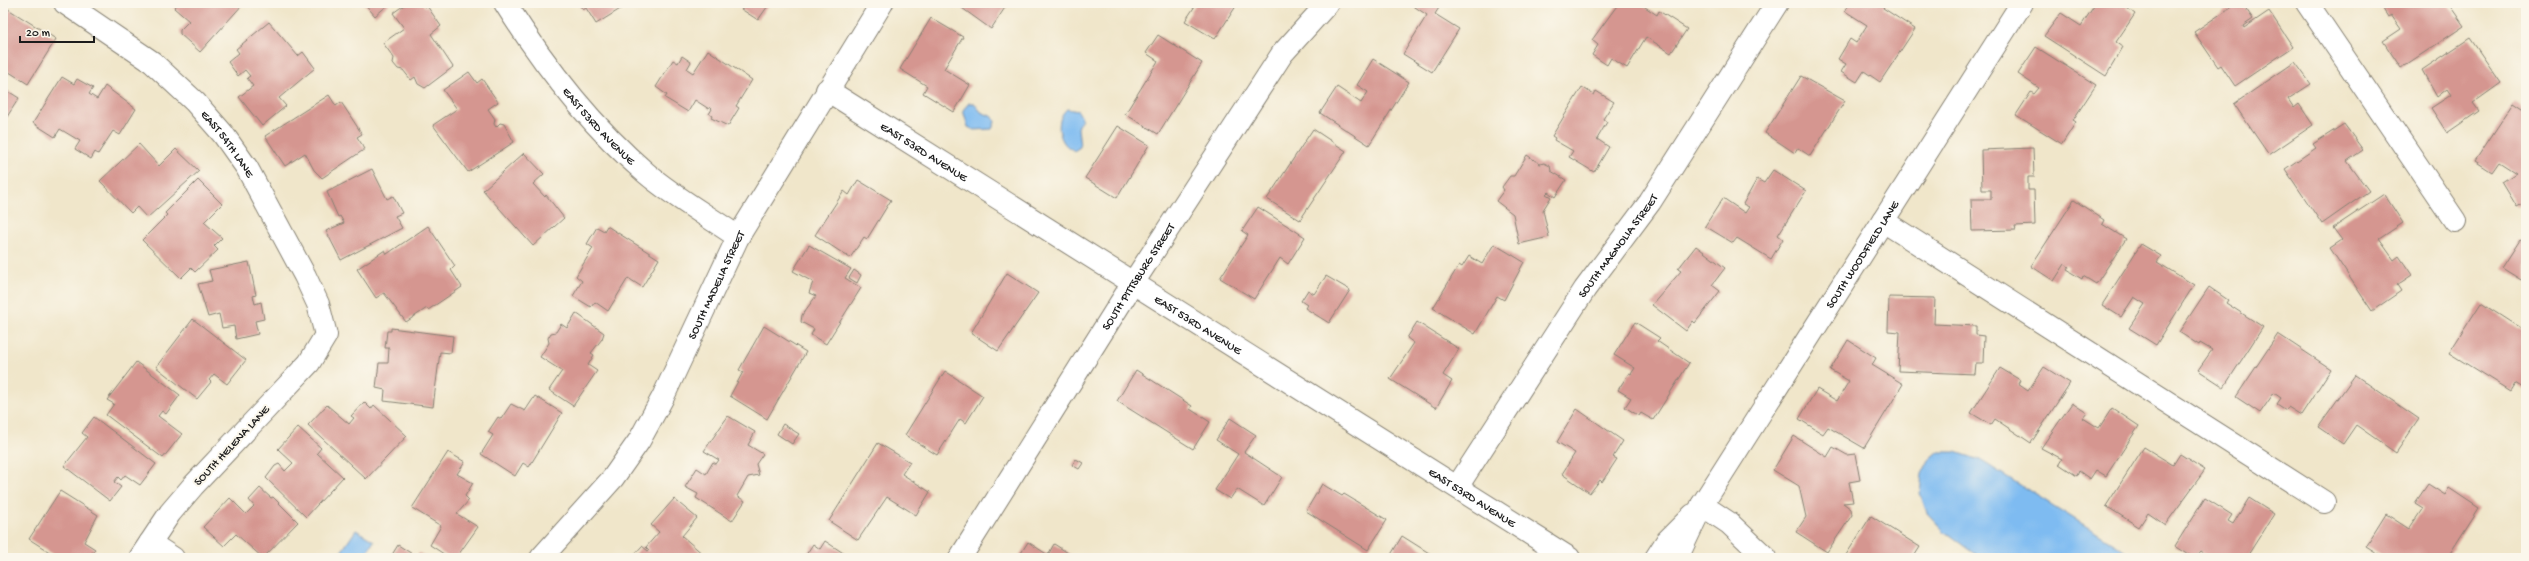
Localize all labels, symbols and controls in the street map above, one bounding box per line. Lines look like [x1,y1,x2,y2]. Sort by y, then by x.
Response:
scale bar [20,18,94,44]
text: 20 m [26,27,51,41]
street label: EAST 53RD AVENUE [558,85,638,169]
street label: EAST 54TH LANE [197,108,256,181]
street label: EAST 53RD AVENUE [877,120,970,186]
street label: SOUTH MAGNOLIA STREET [1576,191,1663,301]
street label: SOUTH WOODFIELD LANE [1824,198,1903,312]
street label: SOUTH PITTSBURG STREET [1100,220,1180,334]
street label: SOUTH MADELIA STREET [686,228,750,342]
street label: EAST 53RD AVENUE [1151,293,1244,359]
street label: SOUTH HELENA LANE [192,403,274,489]
street label: EAST 53RD AVENUE [1425,466,1518,532]

